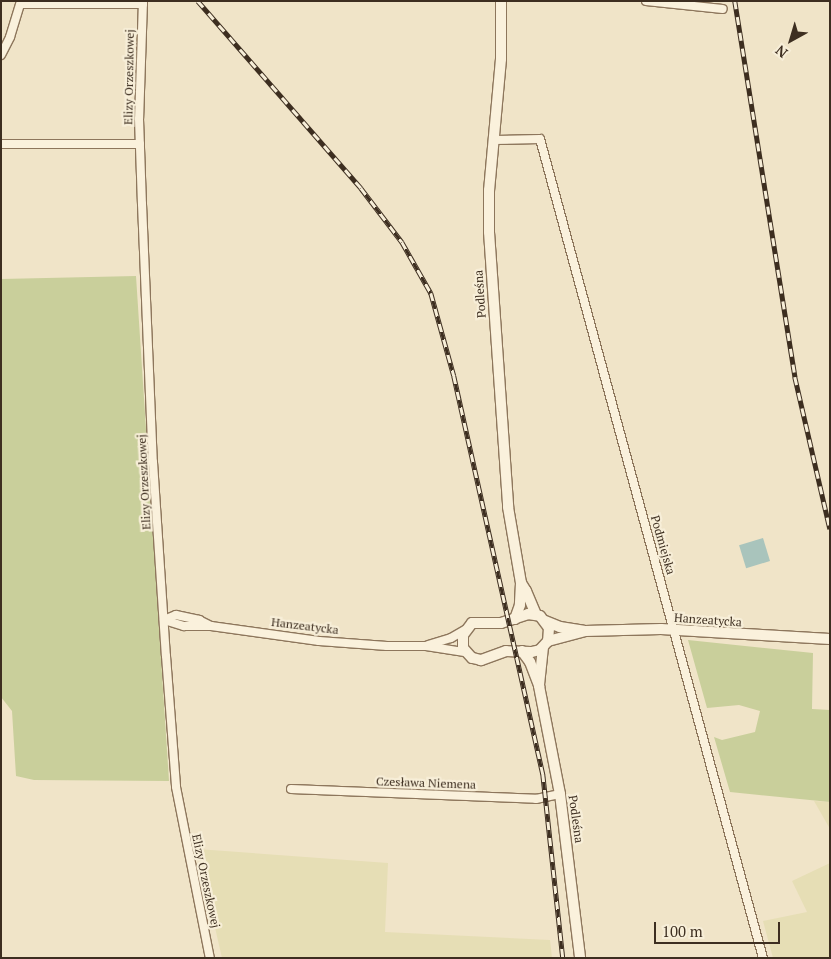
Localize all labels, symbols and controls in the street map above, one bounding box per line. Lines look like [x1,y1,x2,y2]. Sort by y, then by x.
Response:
north arrow [766,15,816,65]
street label: Elizy Orzeszkowej [121,29,137,125]
text: N [771,41,791,63]
street label: Podleśna [471,269,489,319]
street label: Elizy Orzeszkowej [134,434,154,530]
street label: Podmiejska [648,514,678,576]
street label: Hanzeatycka [674,610,742,630]
street label: Hanzeatycka [270,615,340,637]
street label: Czesława Niemena [376,774,476,792]
street label: Podleśna [566,794,586,844]
street label: Elizy Orzeszkowej [189,833,223,929]
scale bar [656,912,782,944]
text: 100 m [662,921,703,941]

